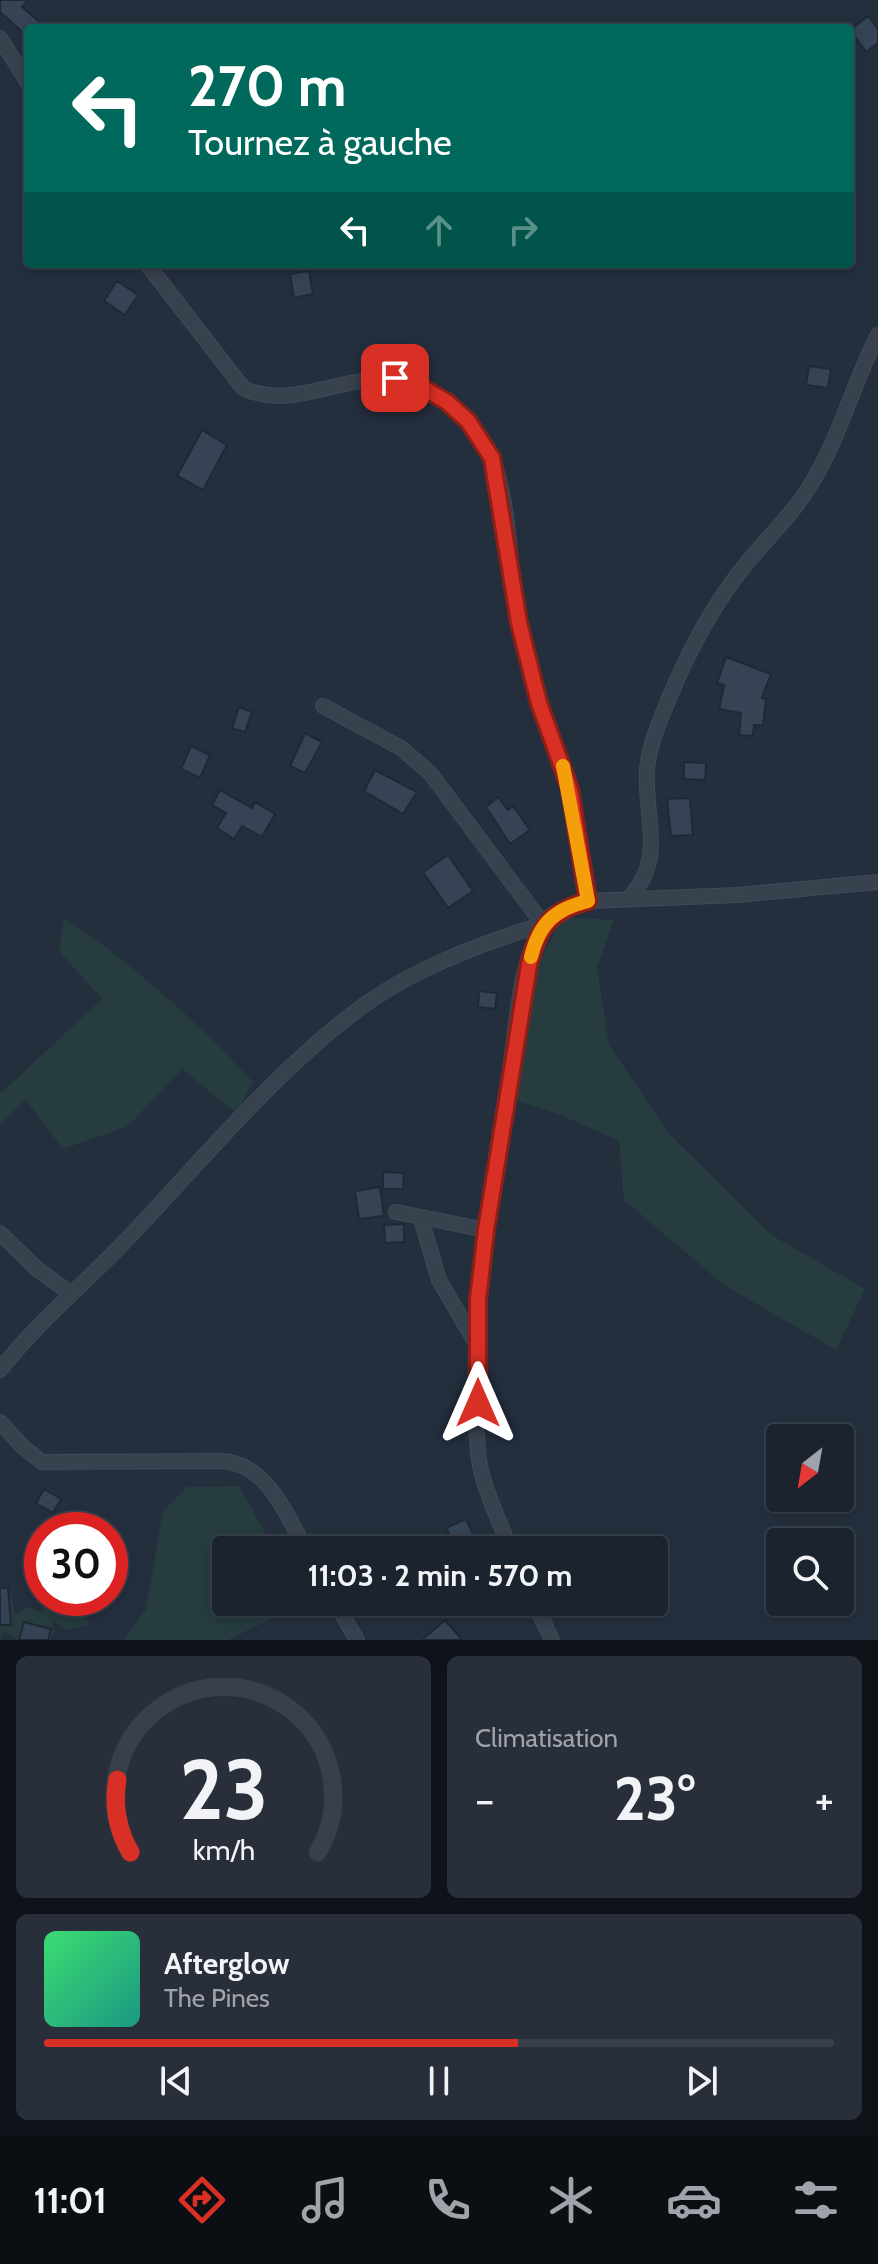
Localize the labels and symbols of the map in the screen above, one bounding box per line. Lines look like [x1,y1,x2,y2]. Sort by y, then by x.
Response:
pin [361,344,429,412]
position arrow [436,1361,520,1445]
north arrow [766,1424,854,1512]
speed limit sign: 30 [24,1512,128,1616]

